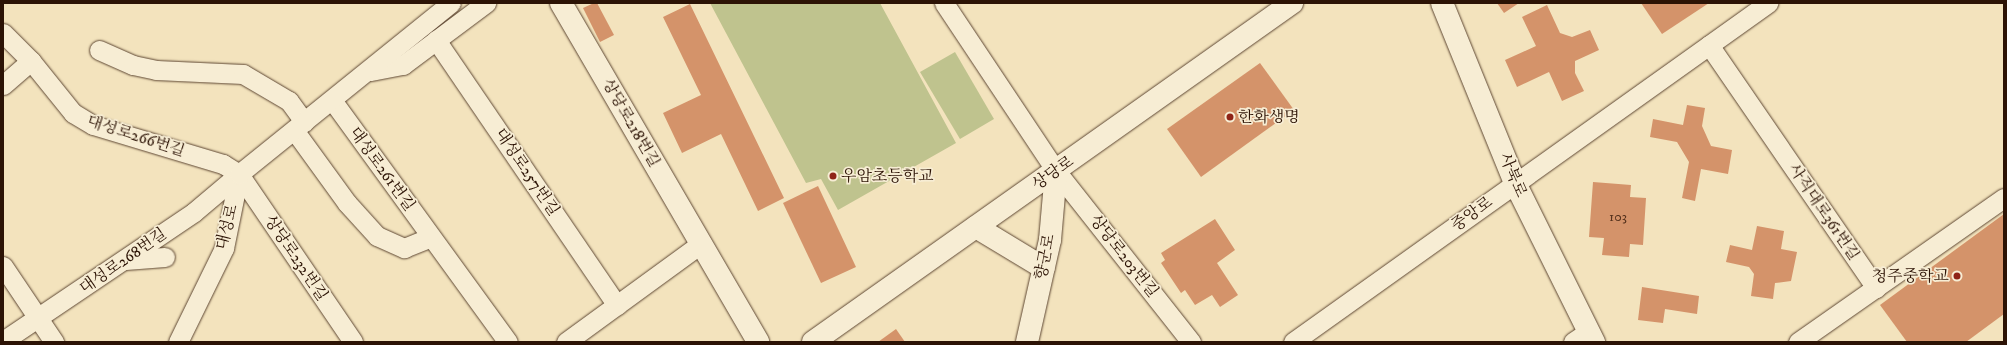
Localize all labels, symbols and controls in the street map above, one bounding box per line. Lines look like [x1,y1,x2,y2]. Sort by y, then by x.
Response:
street label: 상당로218번길 [598,75,664,171]
place label: 한화생명 [1238,107,1300,127]
street label: 대성로266번길 [85,111,187,161]
marker: 한화생명 [1225,112,1235,122]
street label: 대성로261번길 [345,123,419,215]
street label: 대성로257번길 [491,125,563,219]
street label: 사북로 [1495,150,1531,200]
street label: 상당로 [1029,152,1077,194]
street label: 사직대로361번길 [1784,160,1864,264]
place label: 우암초등학교 [841,166,934,186]
marker: 우암초등학교 [828,171,838,181]
street label: 중앙로 [1448,193,1496,235]
street label: 대성로 [212,202,242,252]
house number: 103 [1609,209,1627,225]
street label: 상당로203번길 [1086,211,1162,301]
street label: 상당로232번길 [260,212,332,304]
street label: 대성로268번길 [76,224,170,298]
street label: 향군로 [1031,232,1059,282]
place label: 청주중학교 [1872,266,1949,286]
marker: 청주중학교 [1952,271,1962,281]

